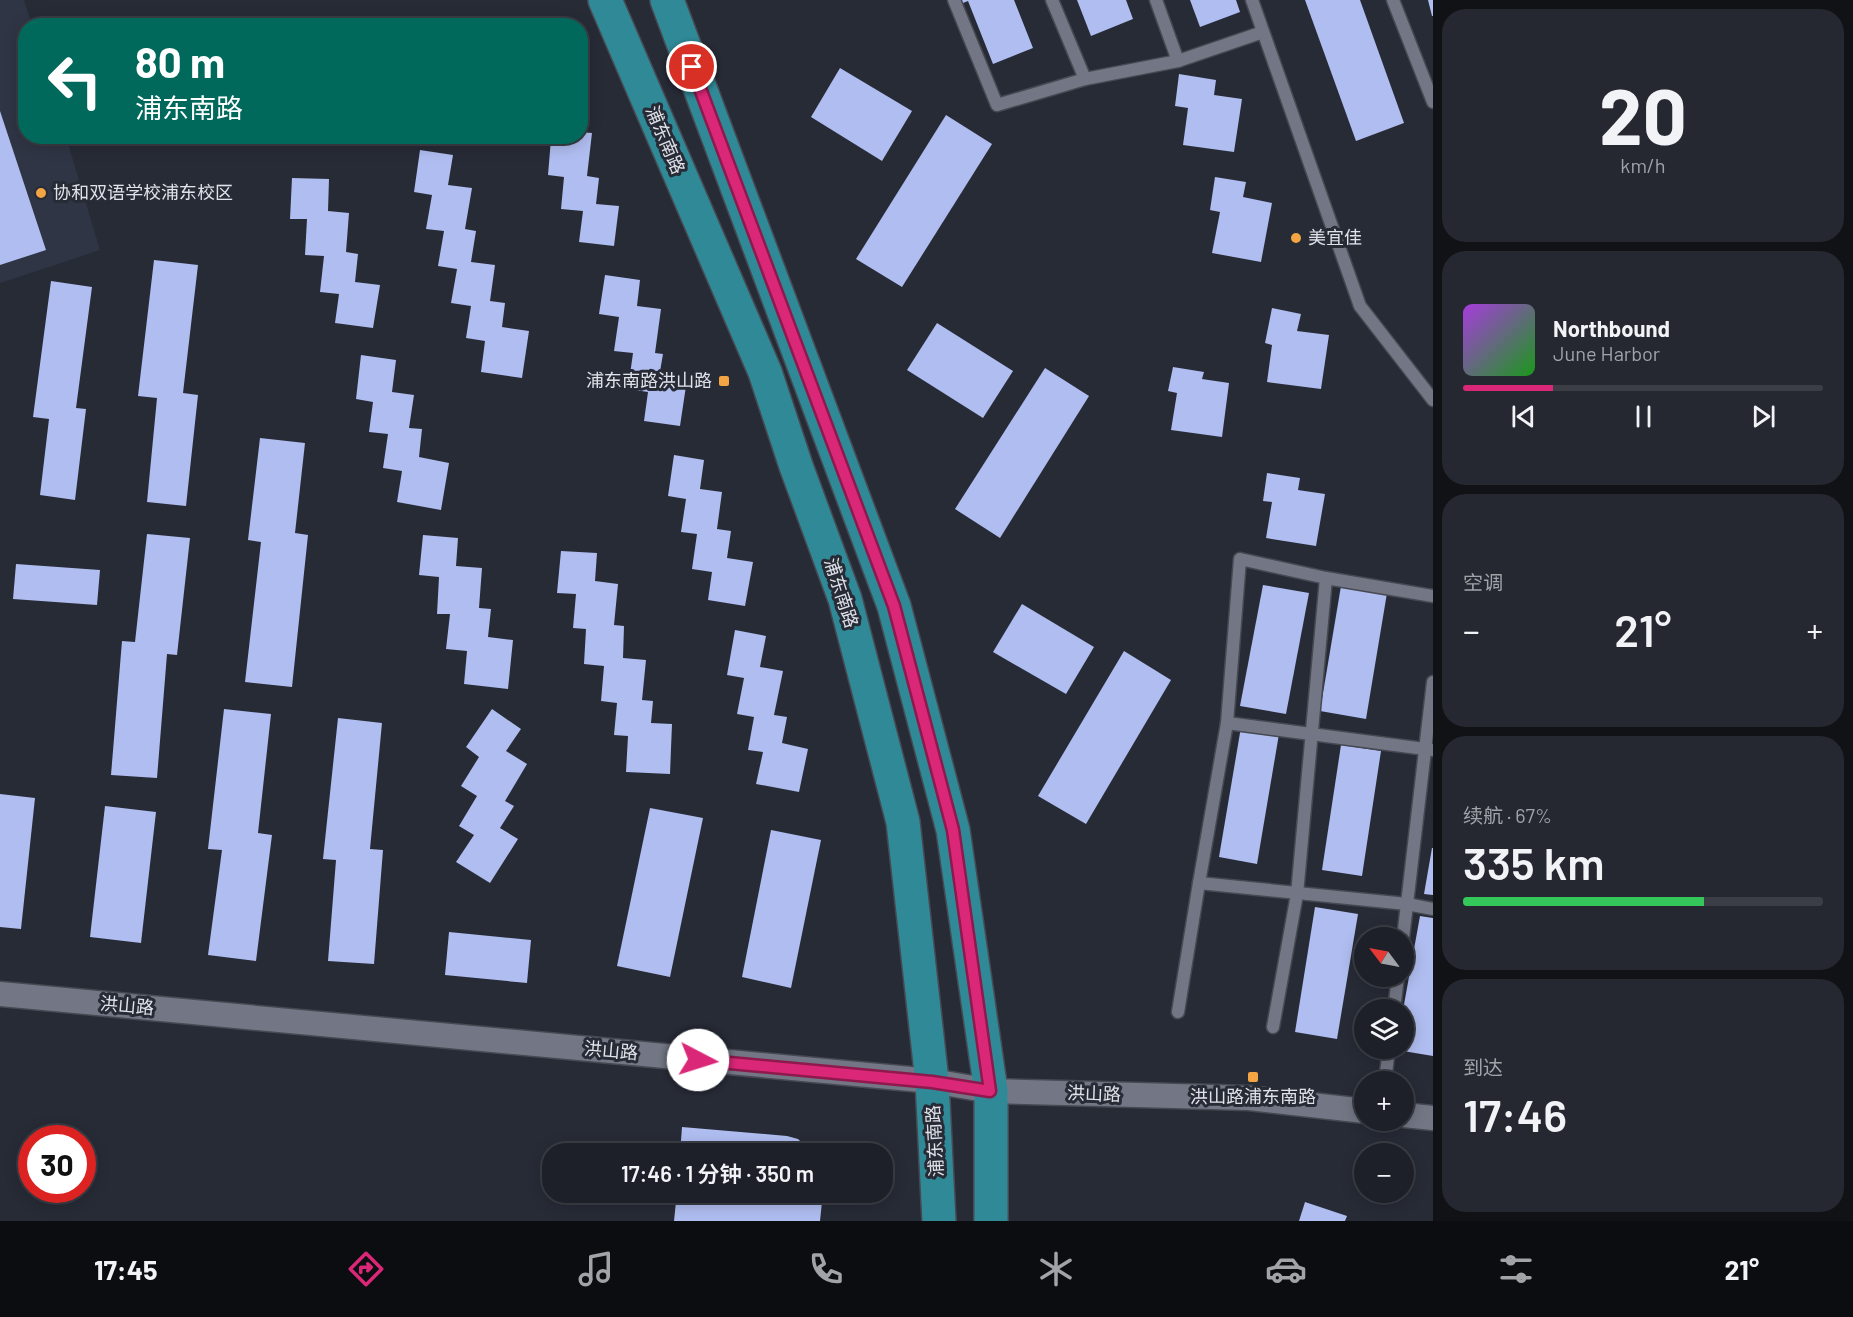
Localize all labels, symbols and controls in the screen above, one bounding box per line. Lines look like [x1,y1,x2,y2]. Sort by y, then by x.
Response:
text: 80 m [135,36,225,86]
pin [666,41,717,92]
icon: left [36,42,114,120]
icon: arrive [675,50,708,83]
text: 20 [1599,67,1687,161]
text: 浦东南路 [135,91,243,123]
street label: 浦东南路 [642,102,690,177]
text: km/h [1620,153,1666,177]
place label: 协和双语学校浦东校区 [53,181,233,203]
marker: 协和双语学校浦东校区 [34,186,48,200]
place label: 美宜佳 [1308,226,1362,248]
marker: 美宜佳 [1289,231,1303,245]
text: Northbound [1553,315,1670,341]
text: June Harbor [1553,341,1660,365]
place label: 浦东南路洪山路 [586,369,712,391]
marker: 浦东南路洪山路 [717,374,731,388]
icon: previous [1507,400,1540,433]
icon: pause [1627,400,1660,433]
icon: next [1747,400,1780,433]
street label: 浦东南路 [820,555,864,630]
text: 空调 [1463,570,1503,594]
text: 21° [1614,602,1672,656]
text: − [1463,610,1480,650]
text: + [1806,610,1823,650]
text: 续航 · 67% [1463,803,1552,827]
text: 335 km [1463,835,1604,889]
north arrow [1354,927,1414,987]
map controls [1354,927,1414,1203]
street label: 洪山路 [99,992,155,1018]
button: layers [1354,999,1414,1059]
position arrow [666,1028,730,1092]
street label: 洪山路 [583,1037,639,1063]
text: 到达 [1463,1055,1503,1079]
marker: 洪山路浦东南路 [1246,1070,1260,1084]
button: + [1354,1071,1414,1131]
street label: 洪山路 [1067,1081,1121,1105]
place label: 洪山路浦东南路 [1190,1085,1316,1107]
text: 17:46 [1463,1087,1567,1141]
street label: 浦东南路 [921,1105,947,1178]
speed limit sign: 30 [18,1125,96,1203]
button: − [1354,1143,1414,1203]
text: 17:46 · 1 分钟 · 350 m [621,1160,814,1186]
icon: directions [345,1248,387,1290]
icon: music [575,1248,617,1290]
icon: phone [805,1248,847,1290]
icon: climate [1035,1248,1077,1290]
icon: car [1265,1248,1307,1290]
icon: filters [1495,1248,1537,1290]
text: 17:45 [94,1253,158,1285]
text: 21° [1724,1253,1759,1285]

